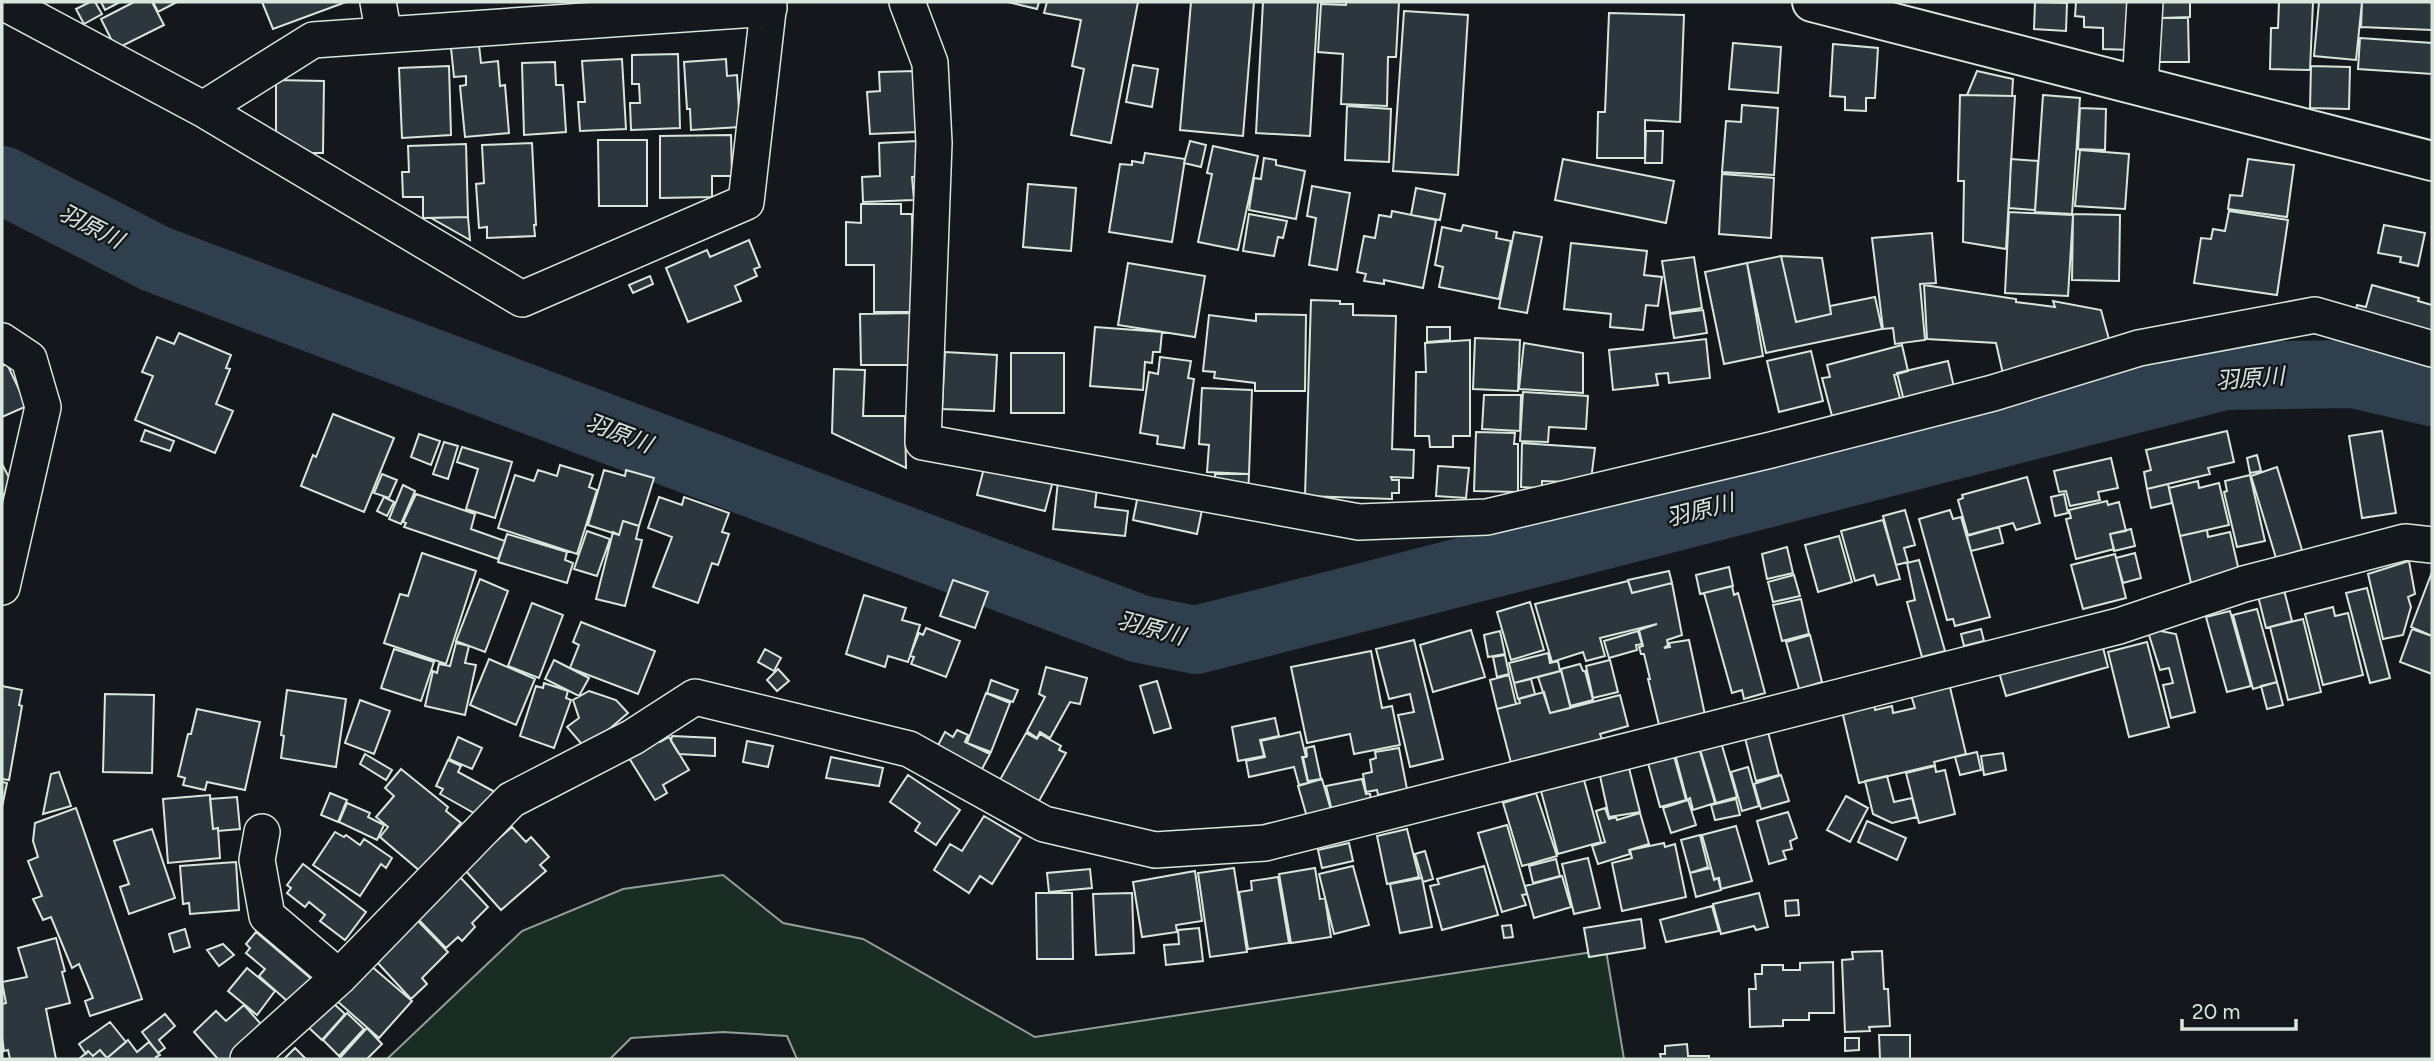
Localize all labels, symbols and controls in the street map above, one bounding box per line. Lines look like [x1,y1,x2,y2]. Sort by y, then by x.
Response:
water label: 羽原川 [54,198,131,255]
water label: 羽原川 [2215,361,2288,394]
water label: 羽原川 [582,408,659,460]
water label: 羽原川 [1663,487,1740,532]
water label: 羽原川 [1114,606,1191,651]
scale bar [2182,988,2296,1032]
text: 20 m [2192,999,2240,1024]

